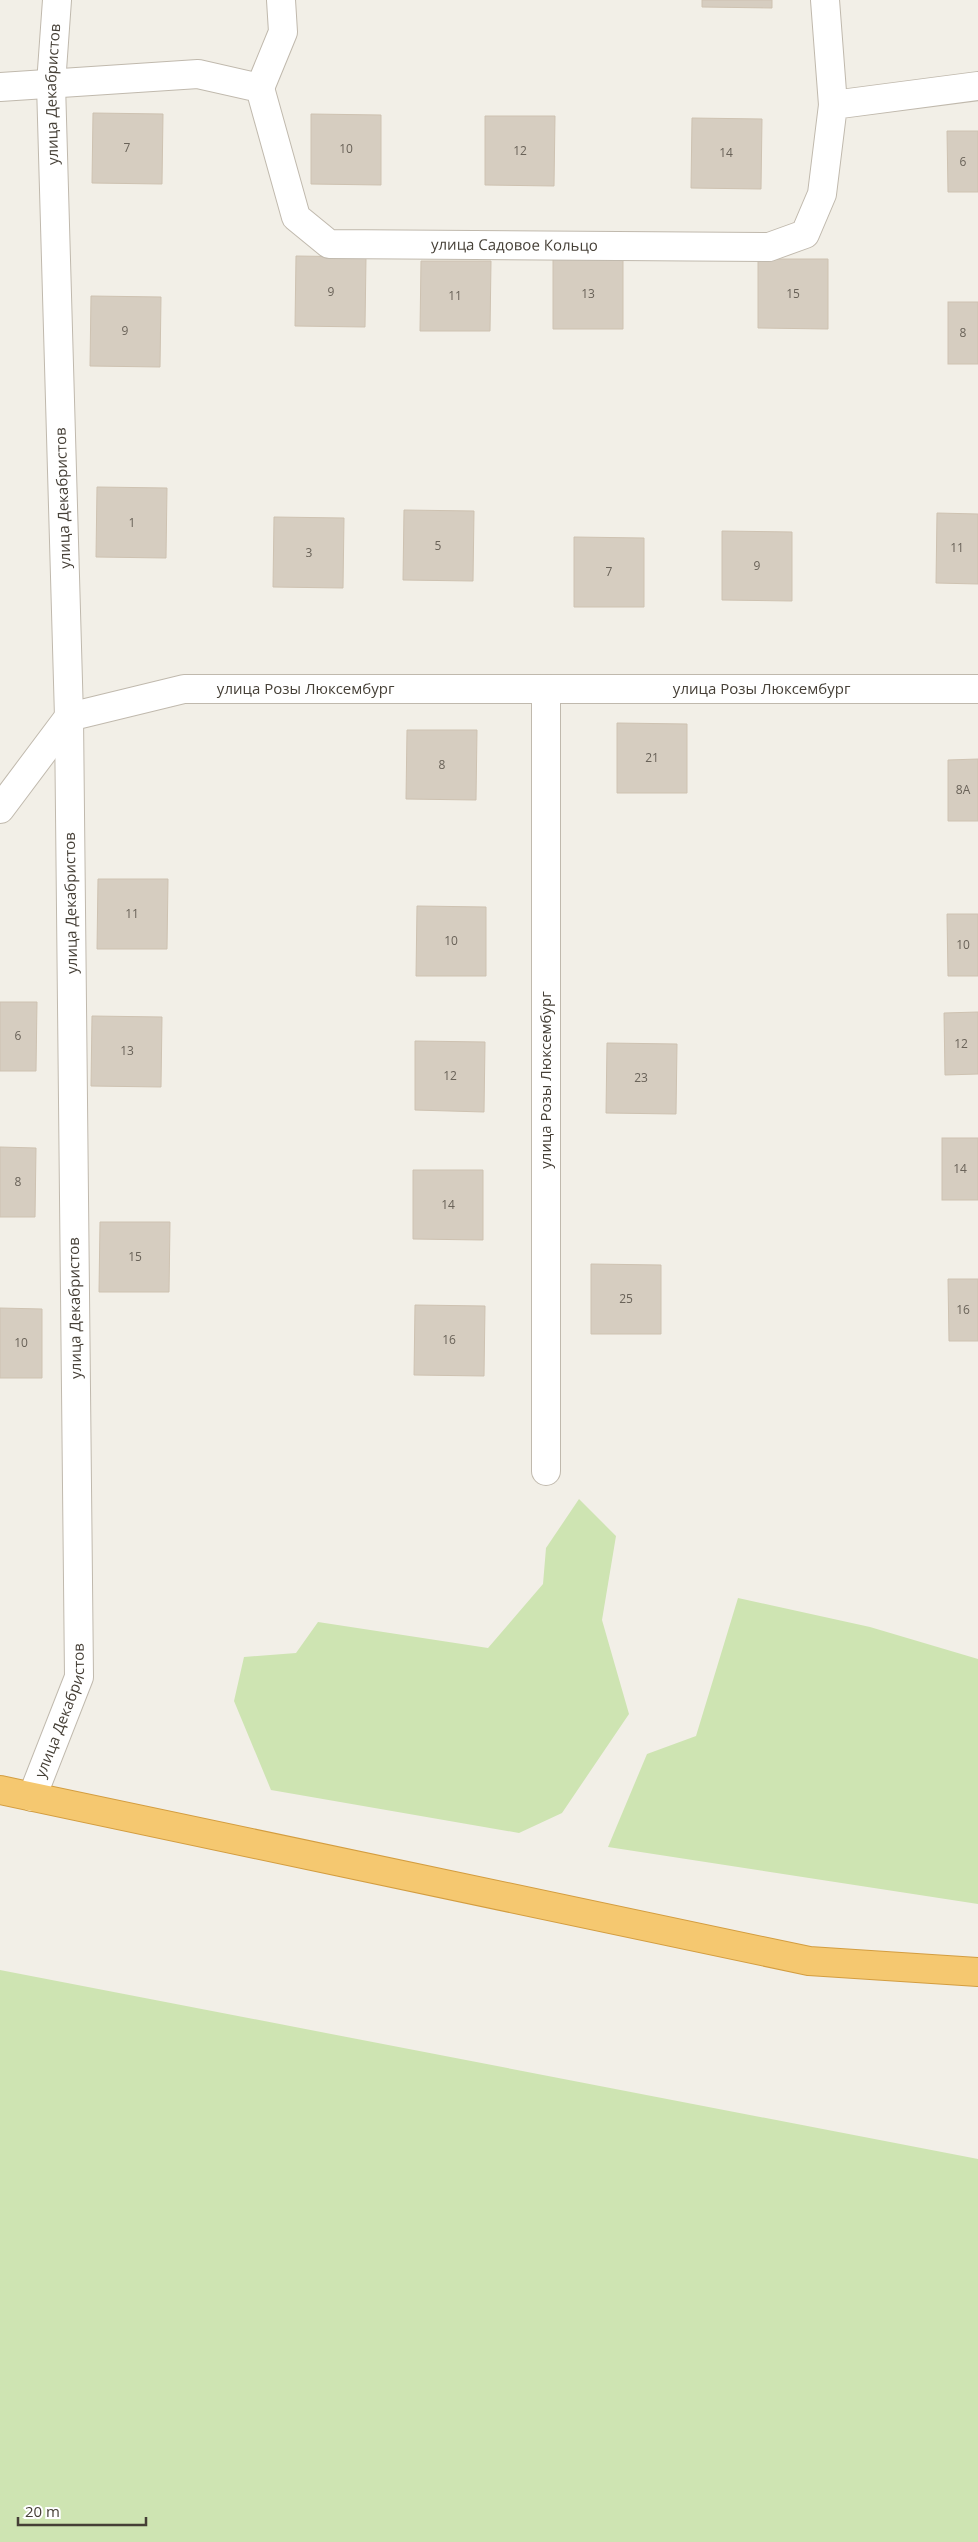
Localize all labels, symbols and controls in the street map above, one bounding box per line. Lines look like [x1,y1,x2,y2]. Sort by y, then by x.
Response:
street label: улица Декабристов [40,23,64,165]
house number: 7 [124,139,131,156]
house number: 10 [339,140,353,157]
house number: 12 [513,142,527,159]
house number: 14 [719,144,733,161]
house number: 6 [960,153,967,170]
street label: улица Садовое Кольцо [431,234,598,255]
house number: 9 [328,283,335,300]
house number: 13 [581,285,595,302]
house number: 15 [786,285,800,302]
house number: 11 [448,287,462,304]
house number: 9 [122,322,129,339]
house number: 8 [960,324,967,341]
street label: улица Декабристов [50,427,74,569]
house number: 1 [129,514,135,531]
house number: 5 [435,537,442,554]
house number: 11 [950,539,964,556]
house number: 3 [306,544,313,561]
house number: 9 [754,557,761,574]
house number: 7 [606,563,613,580]
street label: улица Розы Люксембург [217,678,395,698]
street label: улица Розы Люксембург [673,678,851,698]
house number: 21 [645,749,659,766]
house number: 8 [439,756,446,773]
house number: 8А [956,781,971,798]
street label: улица Декабристов [59,832,81,974]
house number: 11 [125,905,139,922]
house number: 10 [444,932,458,949]
house number: 10 [956,936,970,953]
street label: улица Розы Люксембург [535,991,555,1169]
house number: 6 [15,1027,22,1044]
house number: 12 [954,1035,968,1052]
house number: 13 [120,1042,134,1059]
house number: 12 [443,1067,457,1084]
house number: 23 [634,1069,648,1086]
house number: 14 [953,1160,967,1177]
house number: 8 [15,1173,22,1190]
house number: 14 [441,1196,455,1213]
street label: улица Декабристов [63,1237,85,1379]
house number: 15 [128,1248,142,1265]
house number: 25 [619,1290,633,1307]
house number: 16 [956,1301,970,1318]
house number: 16 [442,1331,456,1348]
house number: 10 [14,1334,28,1351]
street label: улица Декабристов [29,1643,88,1781]
scale bar [18,2494,145,2526]
text: 20 m [25,2501,60,2521]

